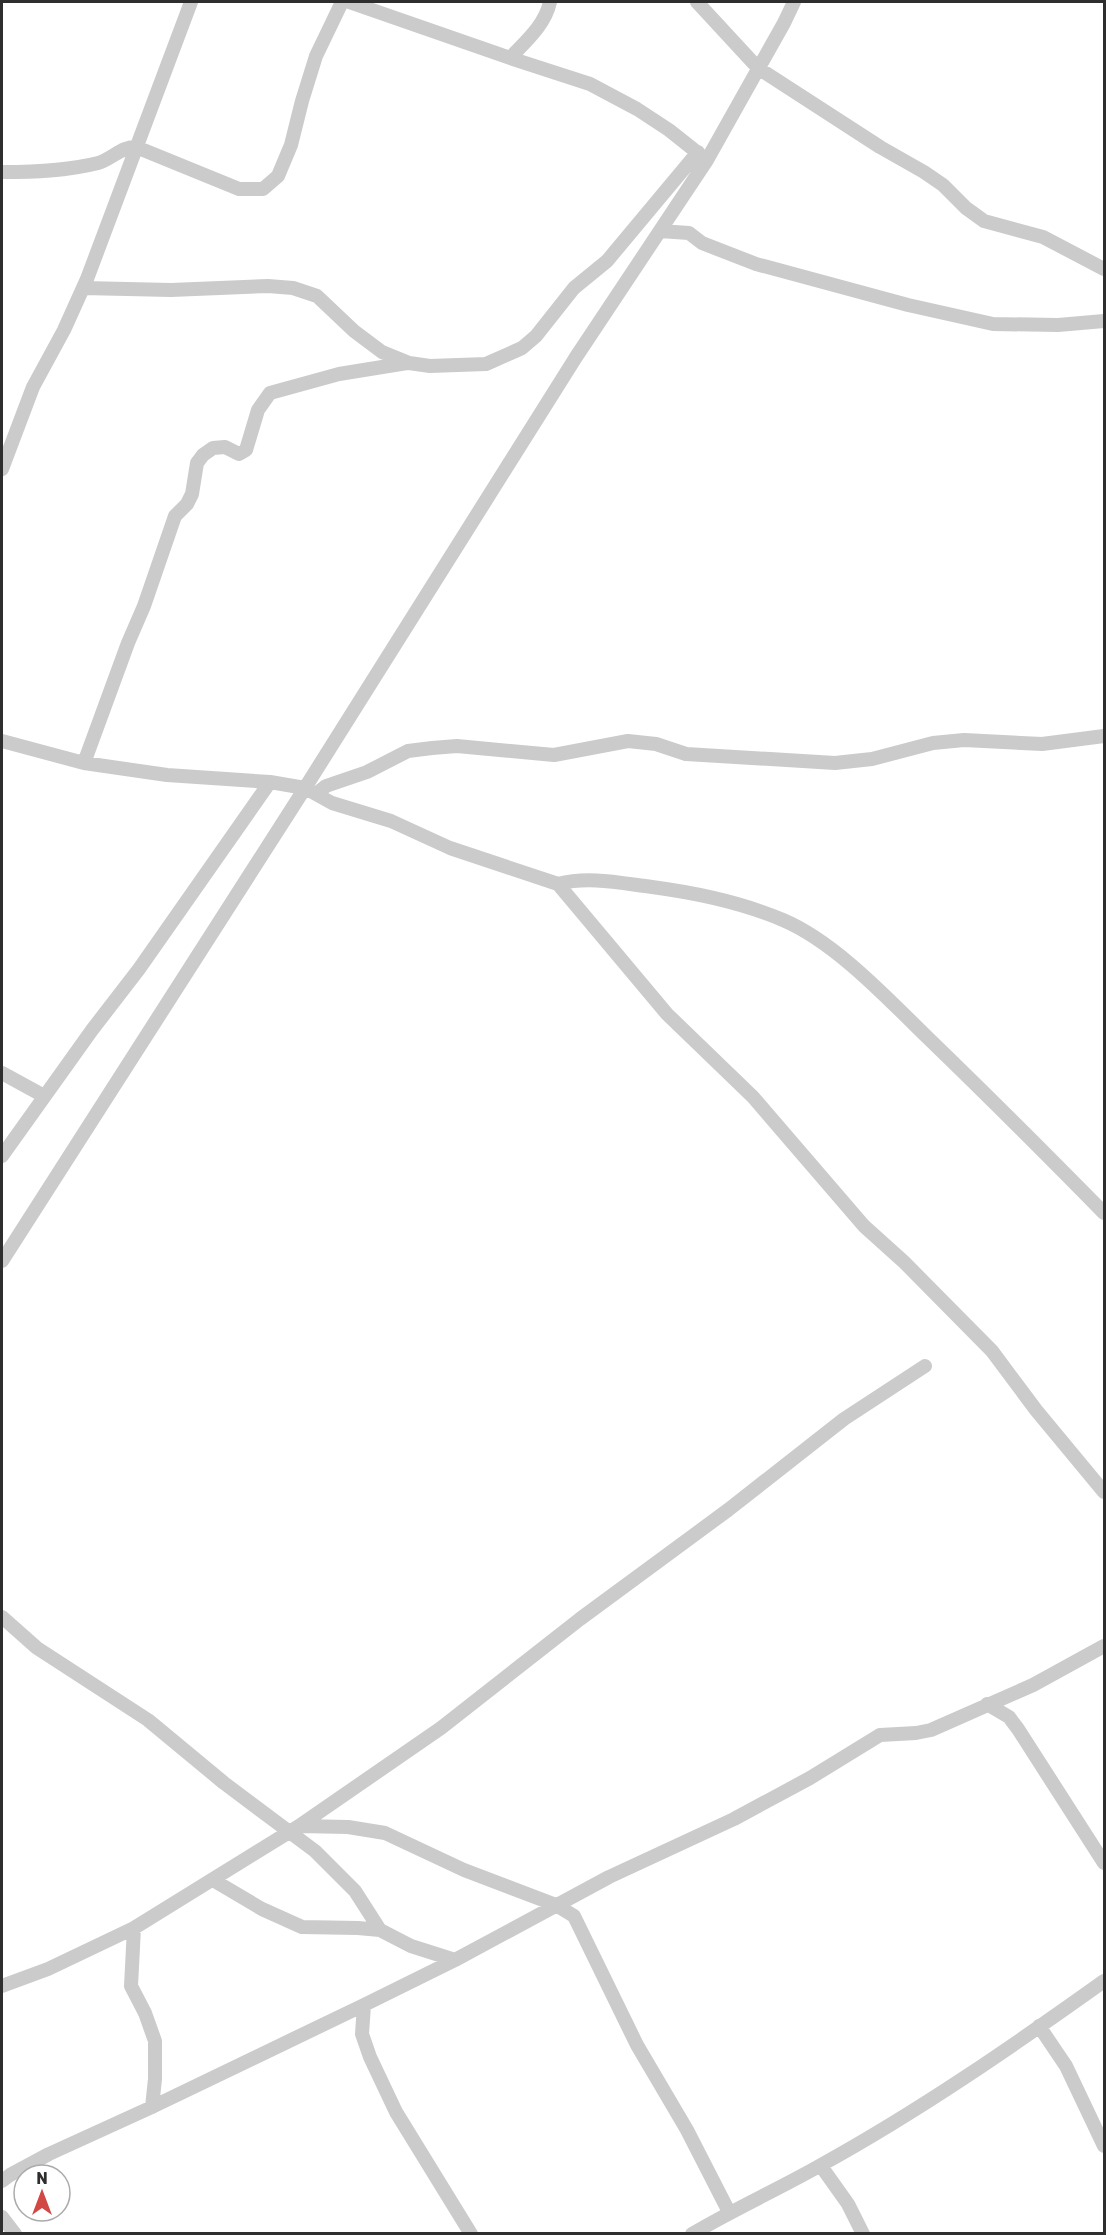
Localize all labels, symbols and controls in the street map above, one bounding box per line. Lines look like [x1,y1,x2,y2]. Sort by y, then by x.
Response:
north arrow [12,2163,72,2223]
text: N [36,2169,48,2188]

